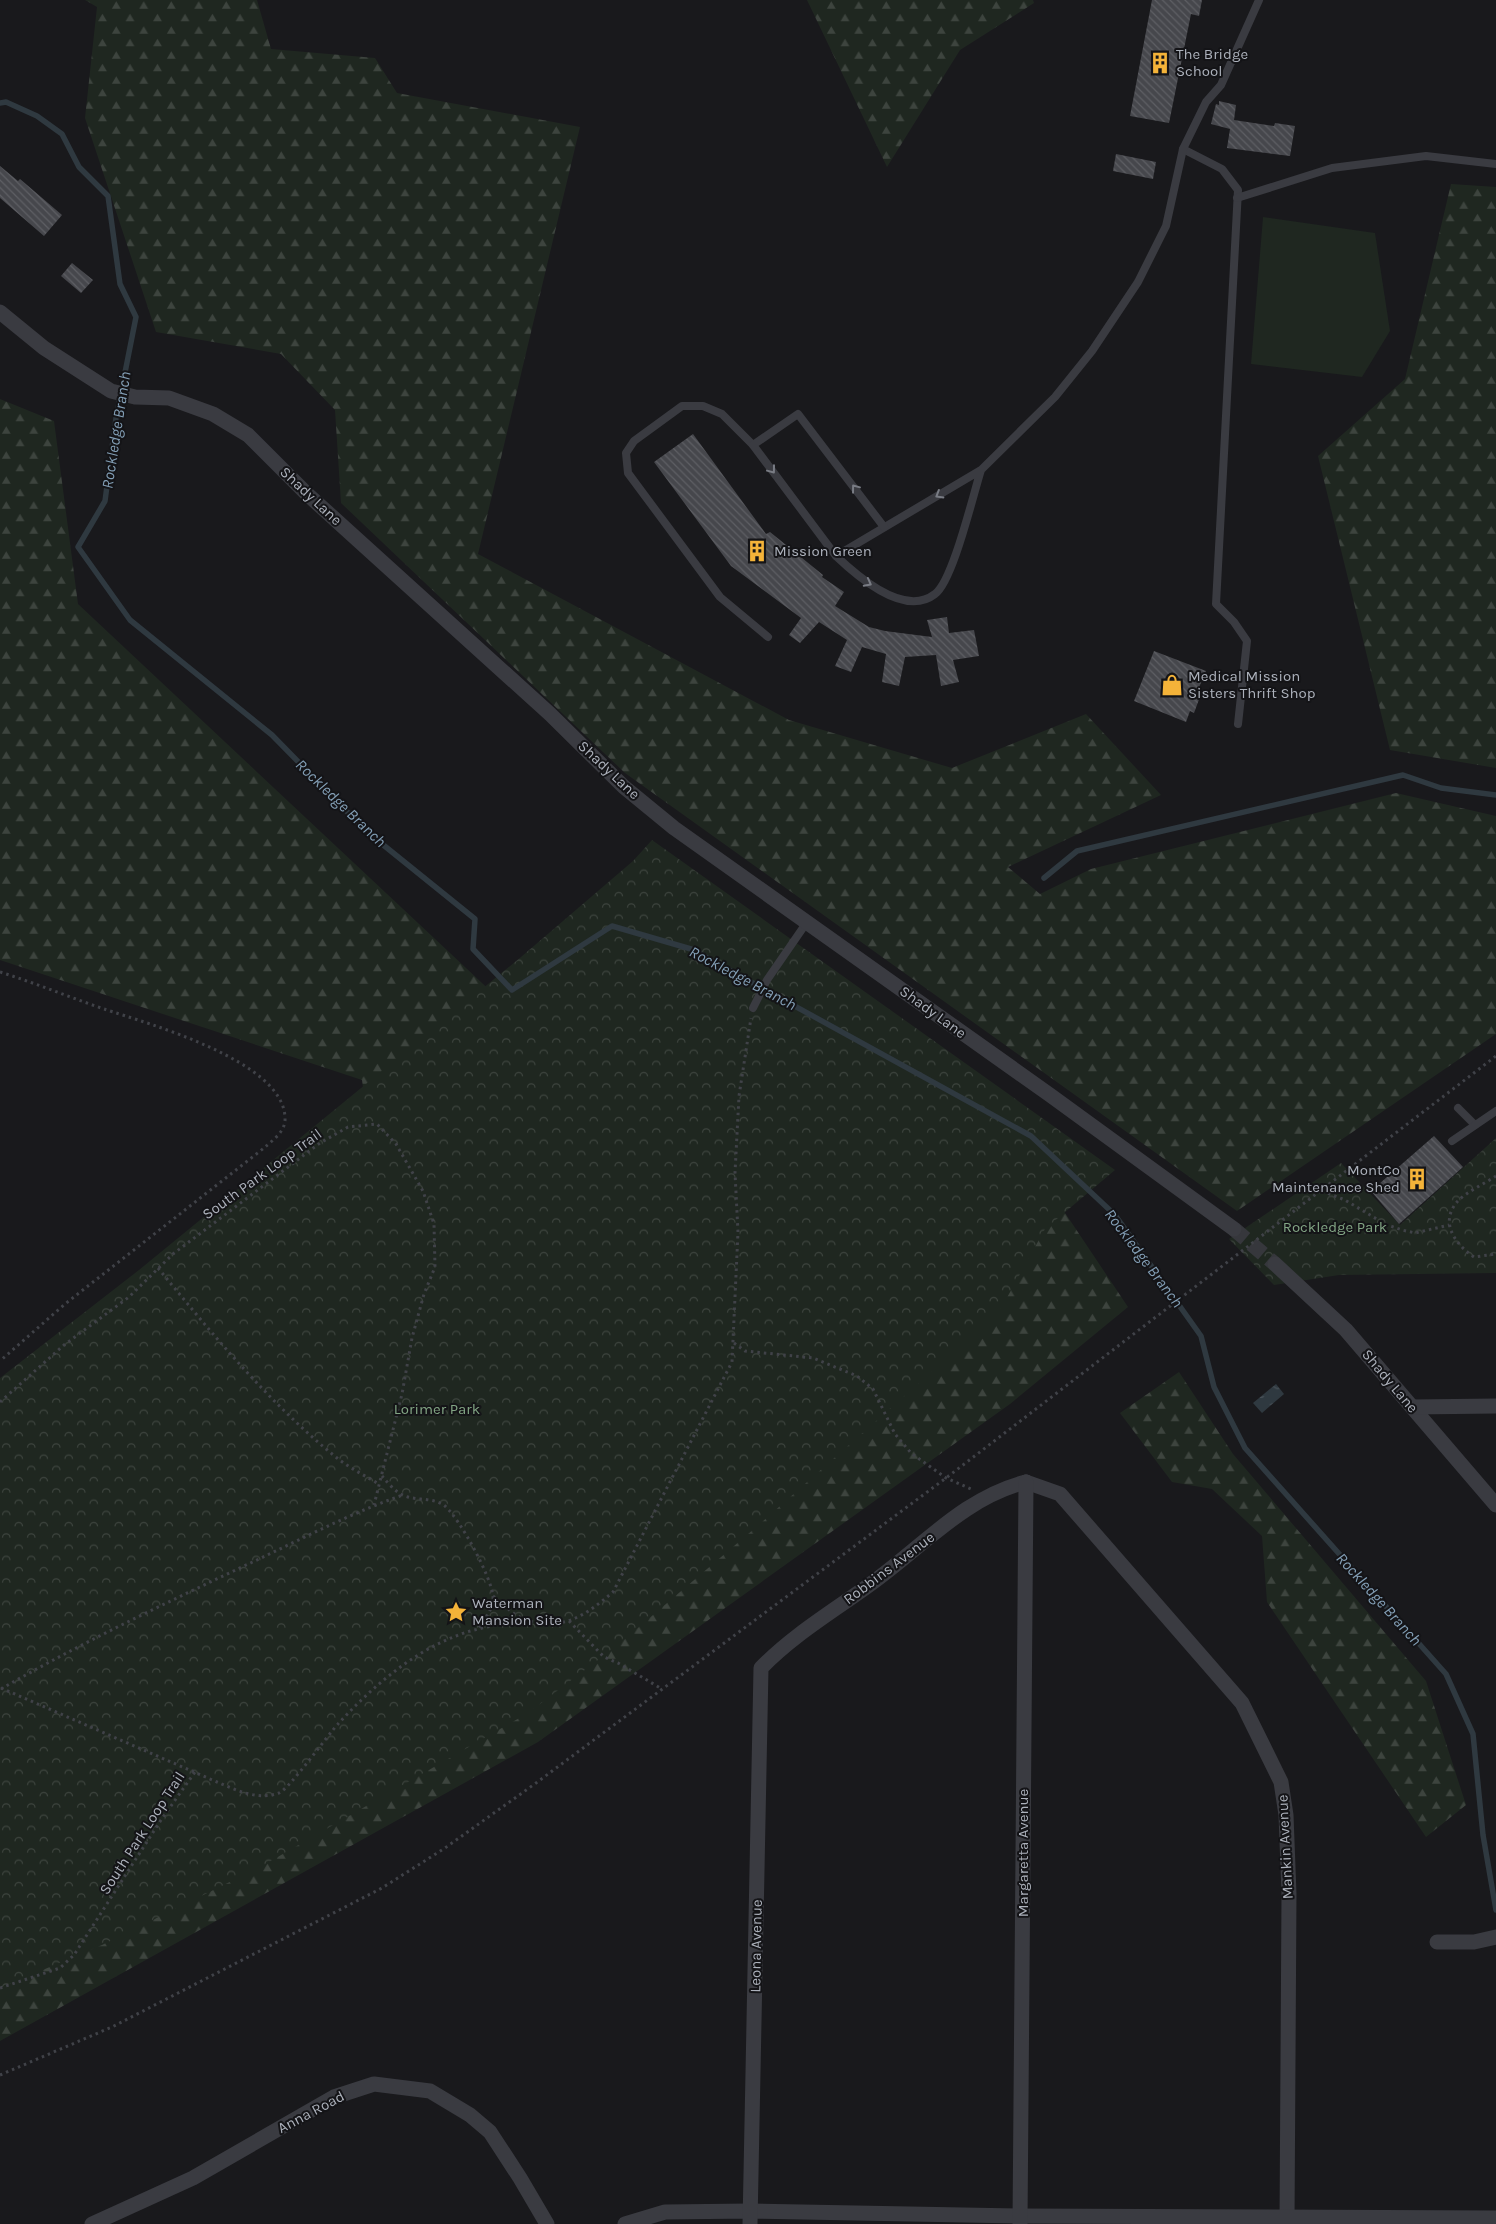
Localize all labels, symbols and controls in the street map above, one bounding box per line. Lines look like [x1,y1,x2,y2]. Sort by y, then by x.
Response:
place label: The Bridge School [1176,45,1248,80]
building icon: The Bridge School [1147,50,1173,76]
water label: Rockledge Branch [97,370,135,490]
street label: Shady Lane [276,463,346,529]
one-way arrow [766,464,774,473]
one-way arrow [852,485,860,494]
one-way arrow [935,488,944,498]
building icon: Mission Green [744,538,770,564]
place label: Mission Green [774,542,872,560]
one-way arrow [863,577,872,587]
place label: Medical Mission Sisters Thrift Shop [1188,667,1316,702]
shop icon: Medical Mission Sisters Thrift Shop [1159,672,1185,698]
street label: Shady Lane [574,737,644,803]
water label: Rockledge Branch [292,755,390,851]
water label: Rockledge Branch [686,942,800,1014]
street label: Shady Lane [896,982,970,1042]
street label: South Park Loop Trail [199,1125,325,1223]
place label: MontCo Maintenance Shed [1272,1161,1400,1196]
building icon: MontCo Maintenance Shed [1404,1166,1430,1192]
water label: Rockledge Branch [1101,1205,1187,1311]
park label: Rockledge Park [1283,1218,1387,1236]
street label: Shady Lane [1358,1345,1422,1417]
park label: Lorimer Park [394,1400,480,1418]
street label: Robbins Avenue [840,1528,938,1608]
water label: Rockledge Branch [1332,1549,1426,1649]
place label: Waterman Mansion Site [472,1594,562,1629]
place icon: Waterman Mansion Site [443,1599,469,1625]
street label: South Park Loop Trail [95,1768,189,1898]
street label: Margaretta Avenue [1014,1789,1032,1917]
street label: Mankin Avenue [1273,1794,1297,1900]
street label: Leona Avenue [746,1899,766,1993]
street label: Anna Road [275,2087,347,2137]

